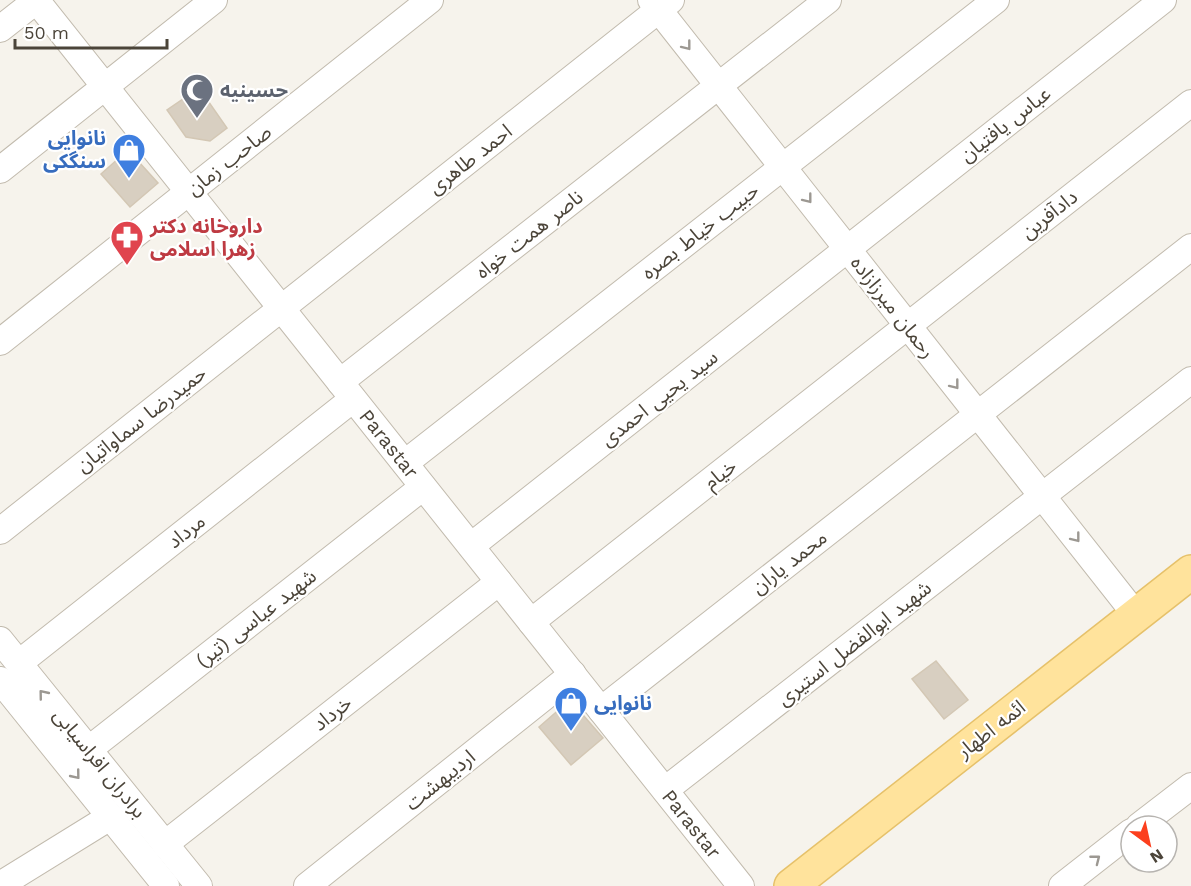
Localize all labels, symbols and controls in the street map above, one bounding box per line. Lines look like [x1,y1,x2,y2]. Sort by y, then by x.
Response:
scale bar [15,12,166,50]
text: 50 m [24,22,69,43]
one-way arrow [679,39,690,50]
mosque icon: حسینیه [179,72,215,119]
place label: حسینیه [220,78,289,102]
street label: عباس یافتیان [955,81,1055,167]
street label: صاحب زمان [182,119,276,201]
street label: احمد طاهری [423,119,517,199]
place label: نانوایی سنگکی [43,126,106,173]
shop icon: نانوایی سنگکی [111,132,147,179]
street label: حبیب خیاط بصره [637,178,763,284]
street label: دادآفرین [1016,184,1082,244]
street label: ناصر همت خواه [470,185,588,283]
one-way arrow [800,192,811,203]
place label: داروخانه دکتر زهرا اسلامی [149,214,263,261]
pharmacy icon: داروخانه دکتر زهرا اسلامی [109,219,145,266]
street label: رحمان میرزازاده [846,251,940,363]
street label: سید یحیی احمدی [596,345,722,451]
street label: حمیدرضا سماواتیان [71,361,211,477]
one-way arrow [947,378,958,389]
street label: Parastar [354,404,424,483]
street label: خیام [699,454,743,497]
street label: مرداد [162,509,210,553]
street label: محمد یاران [746,525,832,599]
one-way arrow [1068,531,1079,542]
street label: شهید عباسی (تیر) [191,564,321,672]
street label: شهید ابوالفضل استیری [772,575,936,711]
shop icon: نانوایی [553,685,589,732]
one-way arrow [40,689,51,700]
street label: خرداد [308,690,356,736]
place label: نانوایی [594,691,652,715]
street label: ائمه اطهار [951,695,1030,764]
street label: برادران افراسیابی [48,703,152,823]
street label: اردیبهشت [400,745,480,815]
one-way arrow [69,768,80,779]
street label: Parastar [657,785,726,863]
north arrow [1119,814,1179,874]
text: N [1147,845,1167,867]
one-way arrow [1090,856,1101,867]

